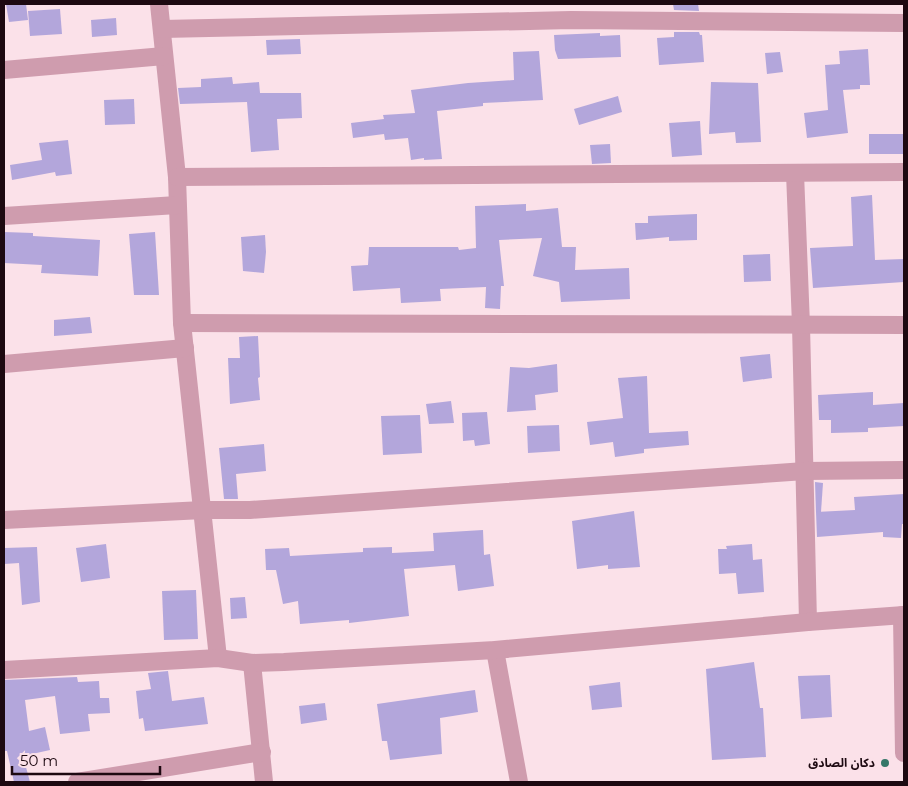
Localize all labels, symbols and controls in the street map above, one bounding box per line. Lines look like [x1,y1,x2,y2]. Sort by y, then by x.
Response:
scale bar [12,744,160,776]
text: 50 m [20,751,58,770]
place label: دكان الصادق [808,755,875,770]
marker: دكان الصادق [879,757,891,769]

